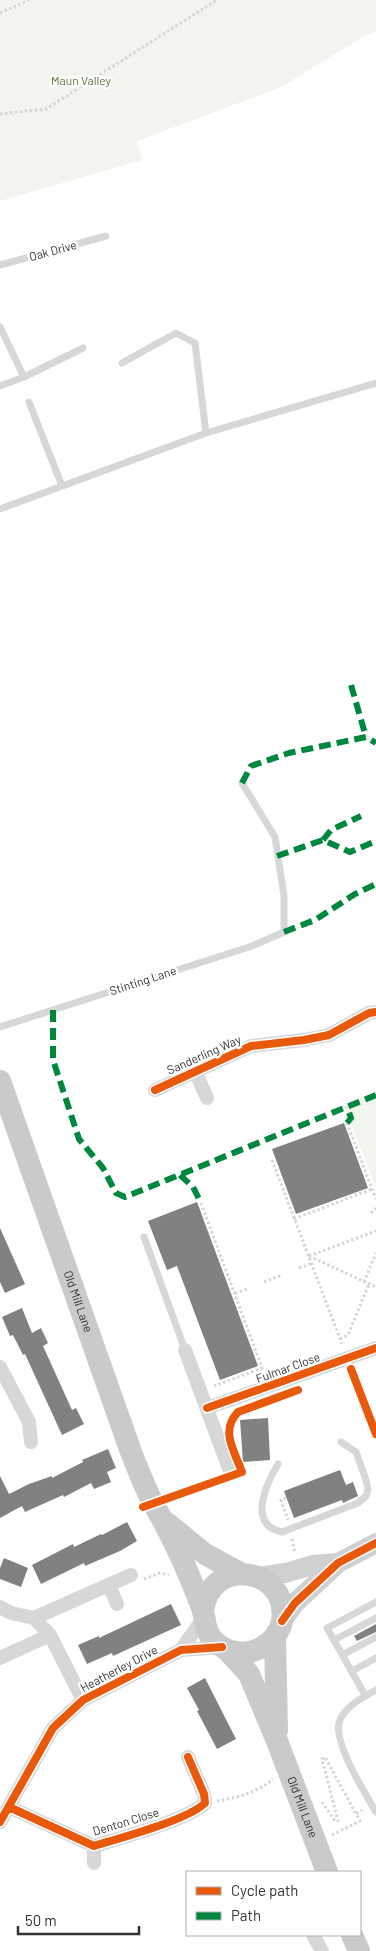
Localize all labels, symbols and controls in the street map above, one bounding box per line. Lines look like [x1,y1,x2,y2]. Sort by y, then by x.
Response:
park label: Maun Valley [51,73,111,87]
street label: Oak Drive [27,237,78,263]
street label: Stinting Lane [108,963,178,997]
street label: Sanderling Way [164,1031,243,1077]
street label: Old Mill Lane [62,1269,96,1334]
street label: Fulmar Close [254,1349,322,1385]
street label: Heatherley Drive [78,1642,160,1694]
street label: Old Mill Lane [285,1774,321,1839]
street label: Denton Close [91,1804,161,1838]
legend [186,1871,361,1936]
text: Cycle path [231,1881,298,1899]
scale bar [18,1904,139,1936]
text: Path [231,1906,261,1924]
text: 50 m [25,1911,57,1929]

